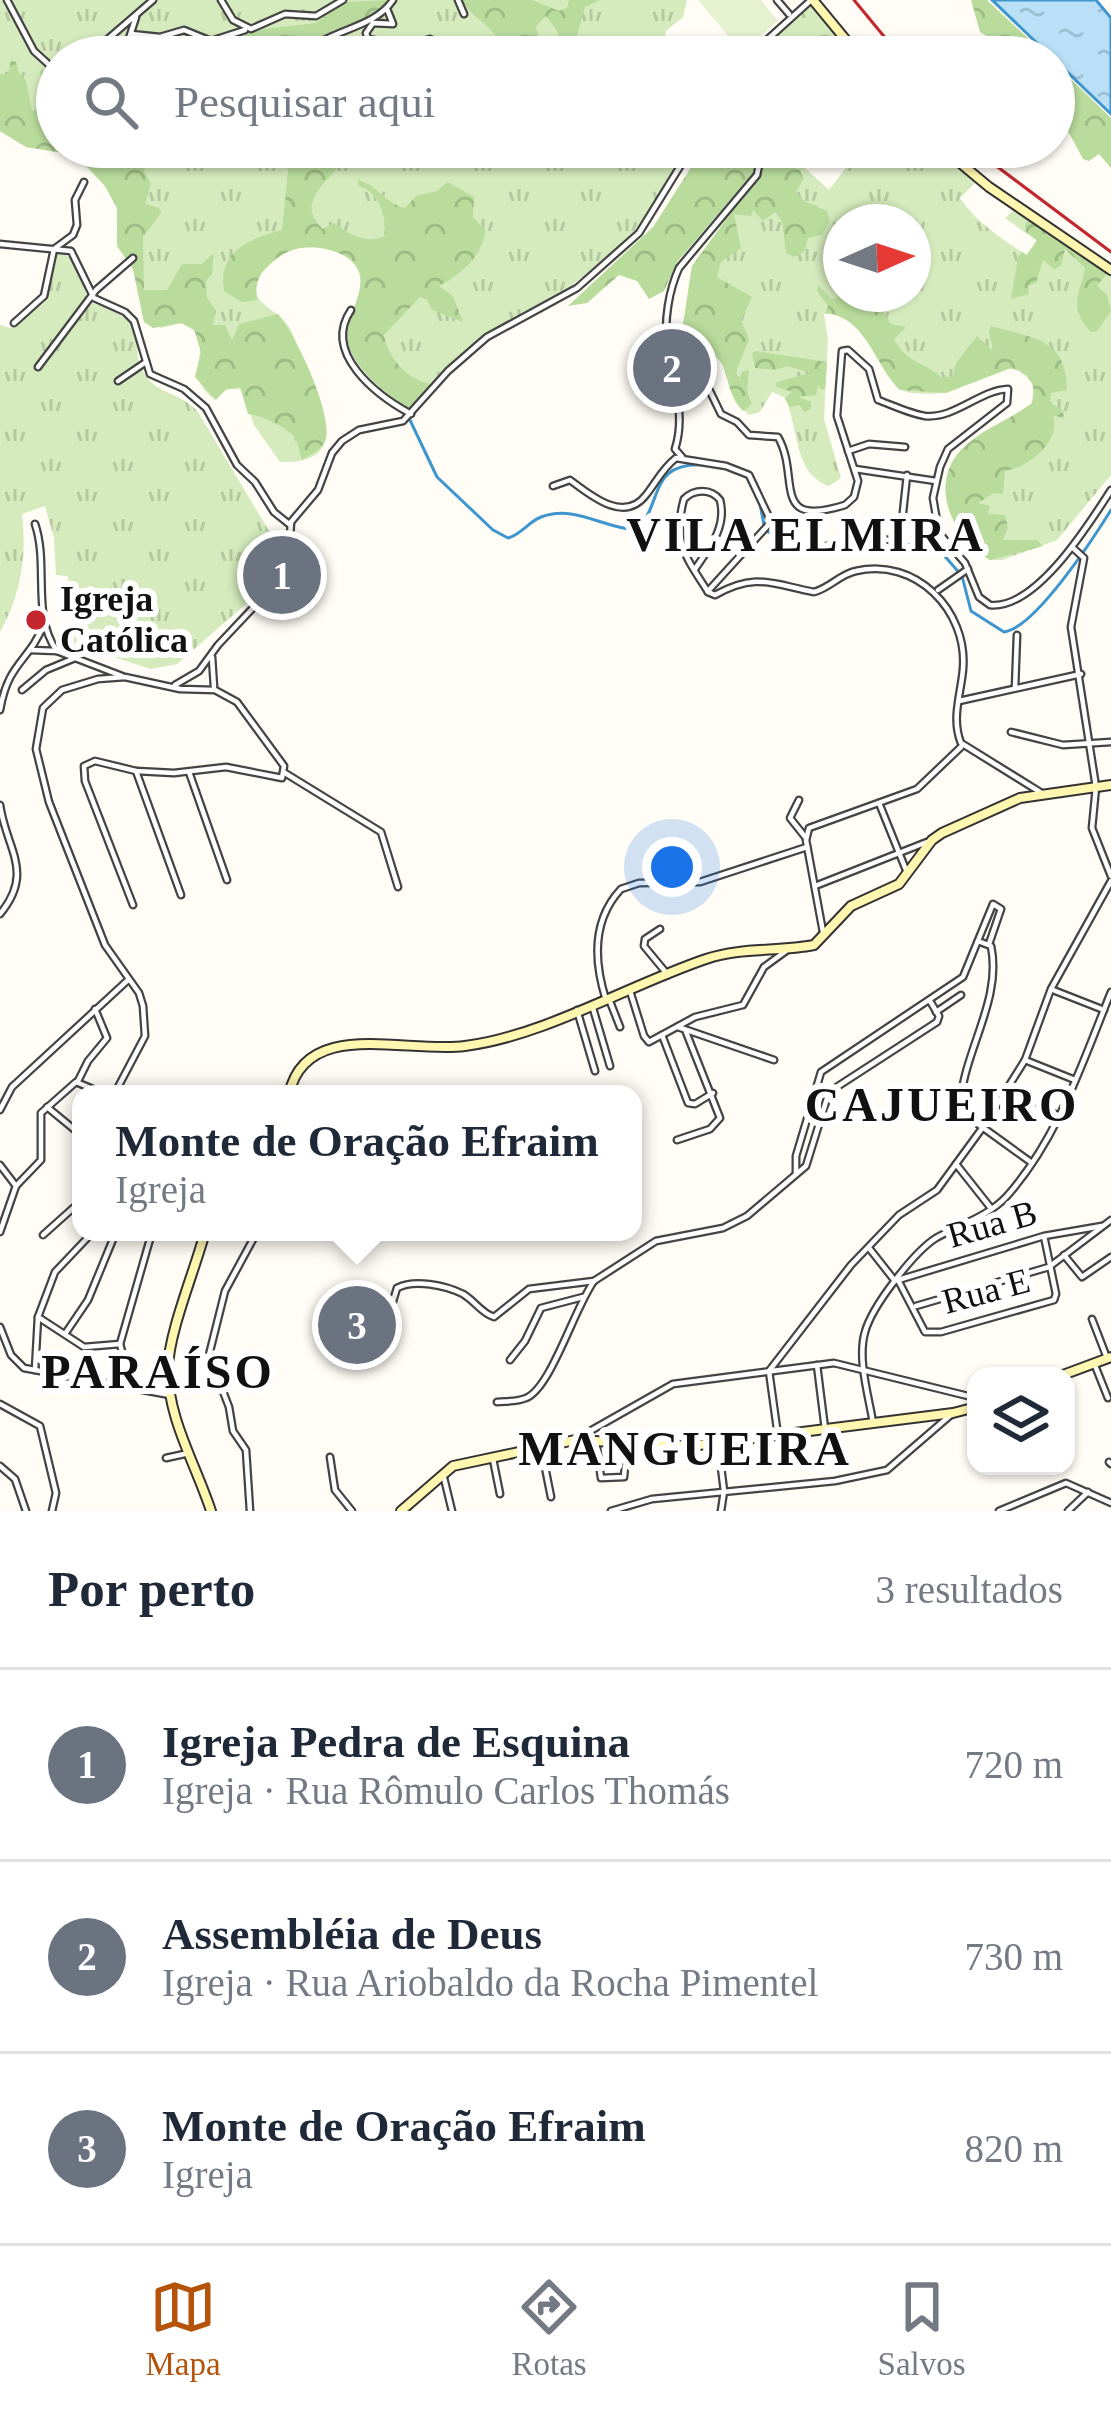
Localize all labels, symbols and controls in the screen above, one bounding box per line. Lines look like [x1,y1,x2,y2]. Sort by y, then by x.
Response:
search box [36,36,1075,168]
icon: search [78,69,144,135]
text: Pesquisar aqui [174,77,435,127]
north arrow [823,204,931,312]
pin: 2 [633,323,711,413]
district label: VILA ELMIRA [626,508,986,561]
pin: 1 [243,530,321,620]
place label: Igreja Católica [60,579,188,660]
marker: Igreja Católica [23,607,49,633]
your location [642,837,702,897]
district label: CAJUEIRO [805,1078,1079,1131]
popup [72,1085,642,1241]
text: Monte de Oração Efraim [115,1116,599,1166]
text: Igreja [115,1168,206,1211]
street label: Rua B [943,1192,1041,1256]
street label: Rua E [938,1260,1034,1322]
pin: 3 [318,1280,396,1370]
district label: PARAÍSO [41,1345,275,1398]
map controls [967,1367,1075,1475]
button: layers [967,1367,1075,1475]
district label: MANGUEIRA [518,1422,852,1475]
text: Por perto [48,1561,255,1617]
text: 3 resultados [876,1568,1063,1611]
text: Igreja Pedra de Esquina [162,1717,630,1767]
text: 1 [77,1743,97,1786]
text: 720 m [964,1743,1063,1786]
text: Igreja · Rua Rômulo Carlos Thomás [162,1769,730,1812]
text: Assembléia de Deus [162,1909,542,1959]
text: 2 [77,1935,97,1978]
text: 730 m [964,1935,1063,1978]
text: Igreja · Rua Ariobaldo da Rocha Pimentel [162,1961,818,2004]
text: Monte de Oração Efraim [162,2101,646,2151]
text: 3 [77,2127,97,2170]
text: 820 m [964,2127,1063,2170]
text: Igreja [162,2153,253,2196]
tab: Mapa [145,2274,221,2383]
tab: Rotas [511,2274,587,2383]
tab: Salvos [878,2274,966,2383]

